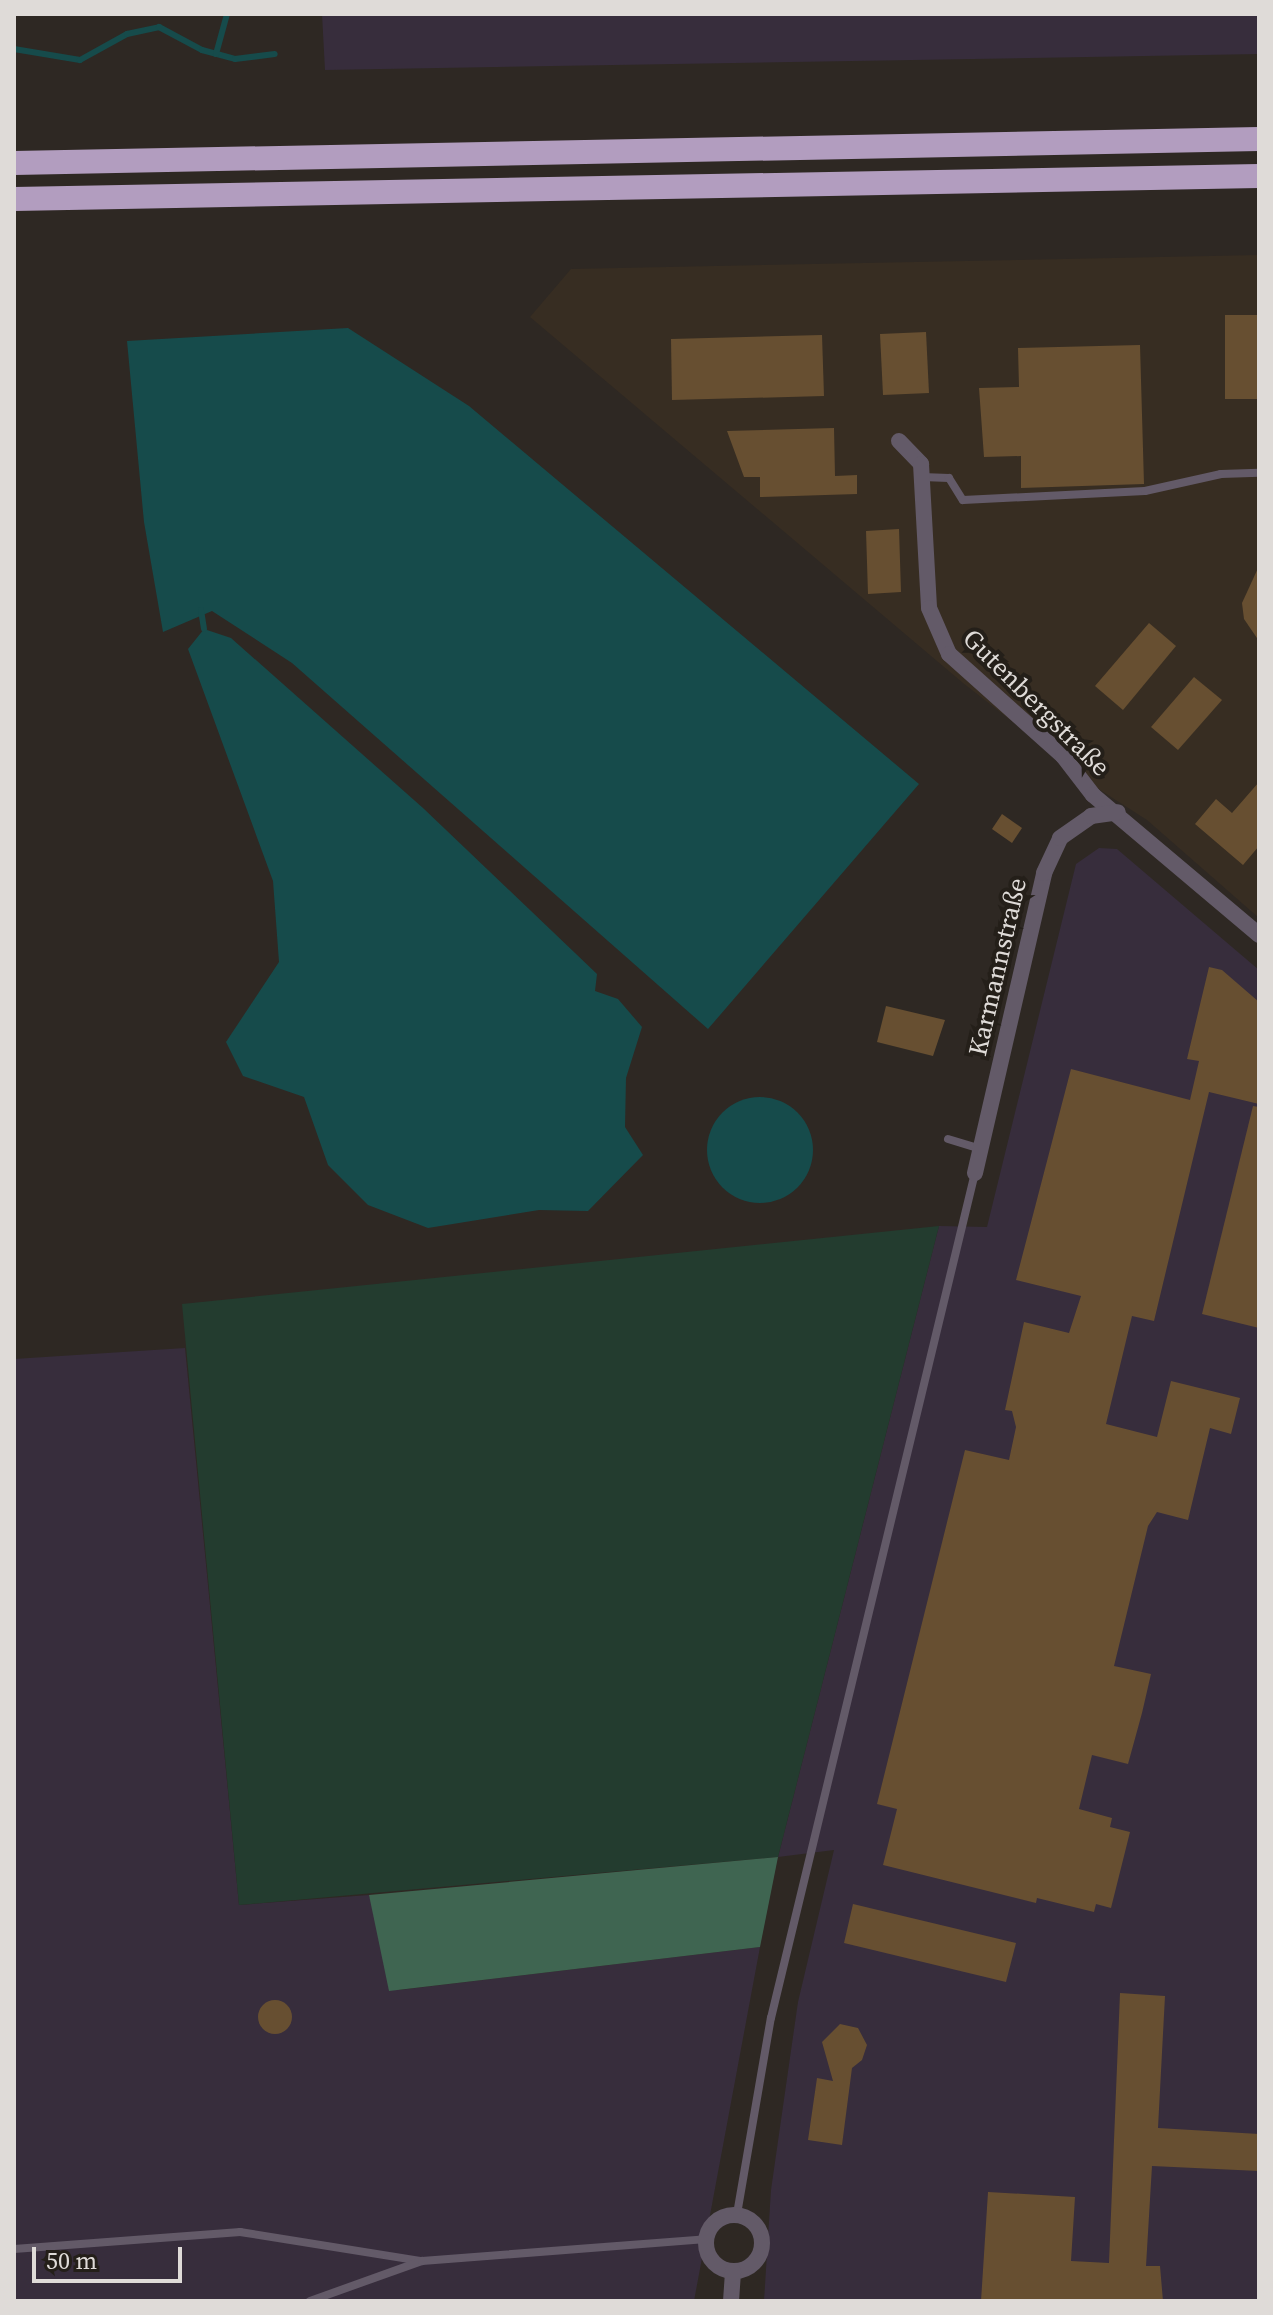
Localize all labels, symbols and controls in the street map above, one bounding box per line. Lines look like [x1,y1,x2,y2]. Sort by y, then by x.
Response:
street label: Gutenbergstraße [956,623,1116,783]
street label: Karmannstraße [962,875,1034,1059]
scale bar [36,2231,186,2281]
text: 50 m [46,2244,97,2277]

